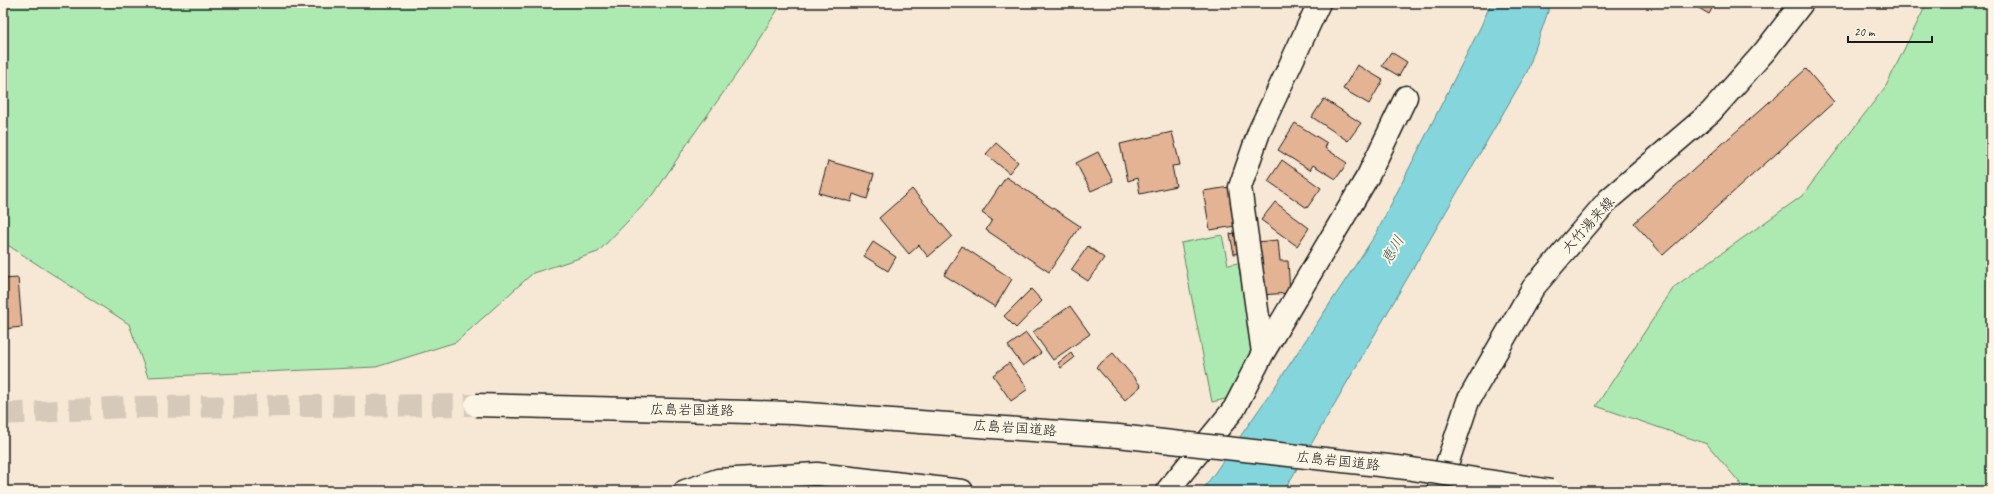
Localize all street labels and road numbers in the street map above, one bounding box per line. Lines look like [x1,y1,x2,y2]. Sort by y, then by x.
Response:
street label: 大竹湯来線 [1558,193,1618,257]
street label: 広島岩国道路 [650,401,734,419]
street label: 広島岩国道路 [973,417,1057,439]
street label: 広島岩国道路 [1295,448,1381,474]

